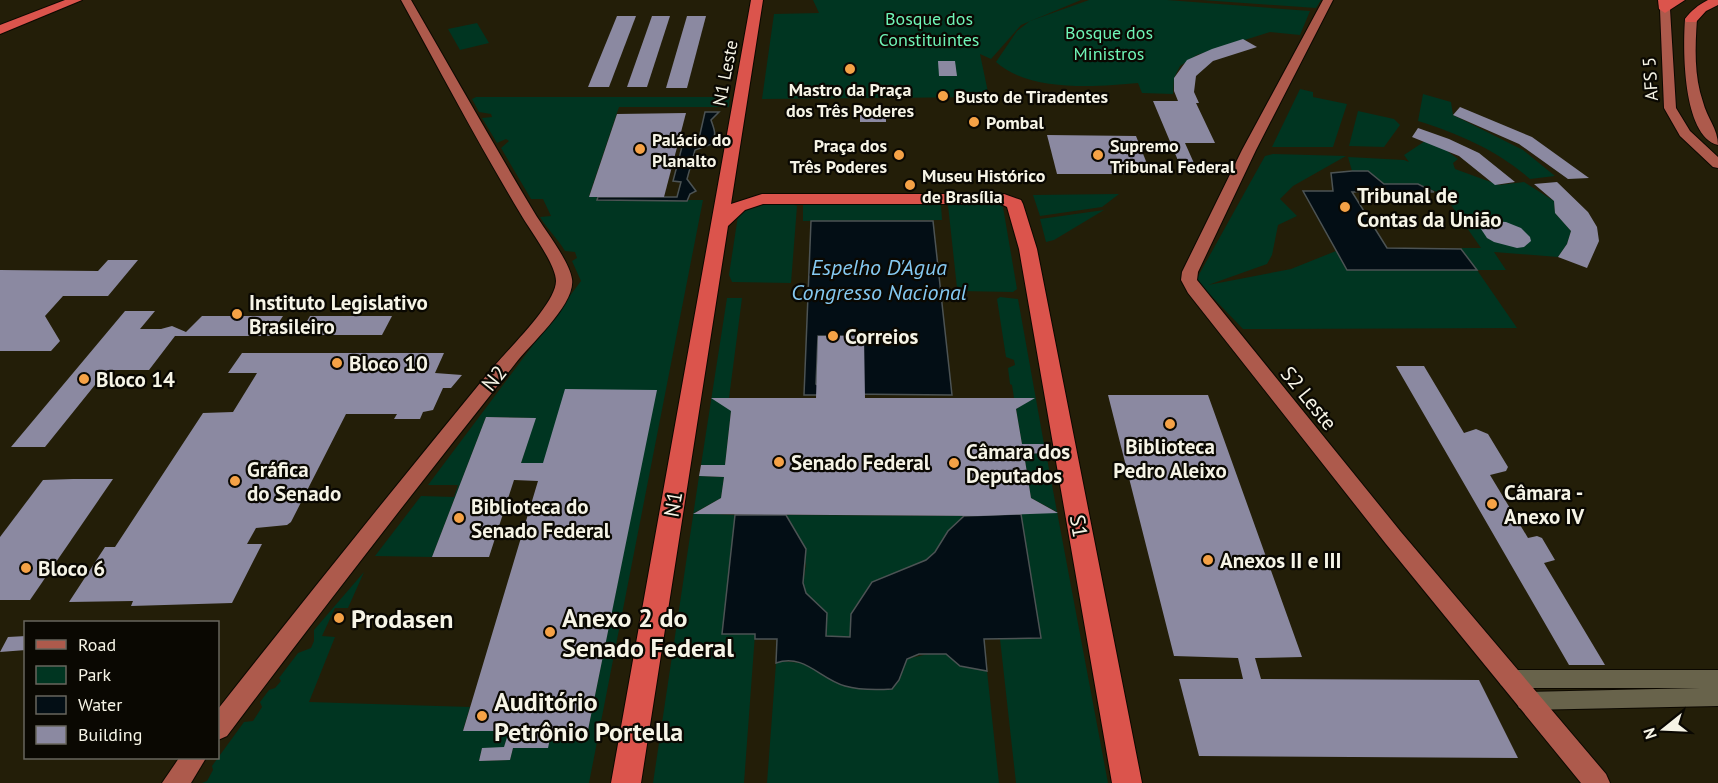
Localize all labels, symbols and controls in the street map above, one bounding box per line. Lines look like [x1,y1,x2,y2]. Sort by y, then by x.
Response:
park label: Bosque dos Constituintes [879,7,979,51]
park label: Bosque dos Ministros [1065,21,1153,65]
street label: N1 Leste [707,38,743,108]
street label: AFS 5 [1637,56,1663,102]
marker: Mastro da Praça dos Três Poderes [843,62,857,76]
place label: Mastro da Praça dos Três Poderes [786,78,914,122]
place label: Busto de Tiradentes [955,85,1108,108]
marker: Busto de Tiradentes [936,89,950,103]
place label: Pombal [986,111,1044,134]
marker: Pombal [967,115,981,129]
place label: Palácio do Planalto [652,128,731,172]
place label: Praça dos Três Poderes [790,134,887,178]
place label: Supremo Tribunal Federal [1110,134,1236,178]
marker: Palácio do Planalto [633,142,647,156]
marker: Praça dos Três Poderes [892,148,906,162]
marker: Supremo Tribunal Federal [1091,148,1105,162]
place label: Museu Histórico de Brasília [922,164,1046,208]
marker: Museu Histórico de Brasília [903,178,917,192]
place label: Tribunal de Contas da União [1357,182,1502,233]
marker: Tribunal de Contas da União [1338,200,1352,214]
water label: Espelho D'Agua Congresso Nacional [791,253,967,306]
place label: Instituto Legislativo Brasileiro [249,289,428,340]
marker: Instituto Legislativo Brasileiro [230,307,244,321]
place label: Correios [845,323,919,350]
marker: Correios [826,329,840,343]
place label: Bloco 10 [349,350,428,377]
marker: Bloco 10 [330,356,344,370]
street label: N2 [475,360,513,396]
street label: S2 Leste [1275,360,1343,436]
place label: Bloco 14 [96,366,175,393]
marker: Bloco 14 [77,372,91,386]
marker: Biblioteca Pedro Aleixo [1163,417,1177,431]
place label: Biblioteca Pedro Aleixo [1113,433,1227,484]
place label: Câmara dos Deputados [966,438,1070,489]
place label: Senado Federal [791,449,931,476]
marker: Senado Federal [772,455,786,469]
place label: Gráfica do Senado [247,456,341,507]
marker: Câmara dos Deputados [947,456,961,470]
marker: Gráfica do Senado [228,474,242,488]
place label: Câmara - Anexo IV [1504,479,1584,530]
street label: N1 [657,489,689,519]
place label: Biblioteca do Senado Federal [471,493,611,544]
marker: Câmara - Anexo IV [1485,497,1499,511]
marker: Biblioteca do Senado Federal [452,511,466,525]
street label: S1 [1064,513,1094,539]
place label: Anexos II e III [1220,547,1342,574]
marker: Anexos II e III [1201,553,1215,567]
place label: Bloco 6 [38,555,105,582]
marker: Bloco 6 [19,561,33,575]
place label: Anexo 2 do Senado Federal [562,601,734,664]
place label: Prodasen [351,602,453,635]
marker: Prodasen [332,611,346,625]
legend [24,621,219,759]
marker: Anexo 2 do Senado Federal [543,625,557,639]
text: Road [78,633,116,656]
text: Park [78,663,111,686]
place label: Auditório Petrônio Portella [494,685,683,748]
text: Water [78,693,122,716]
north arrow [1634,699,1694,759]
marker: Auditório Petrônio Portella [475,709,489,723]
text: Building [78,723,142,746]
text: N [1639,726,1661,742]

